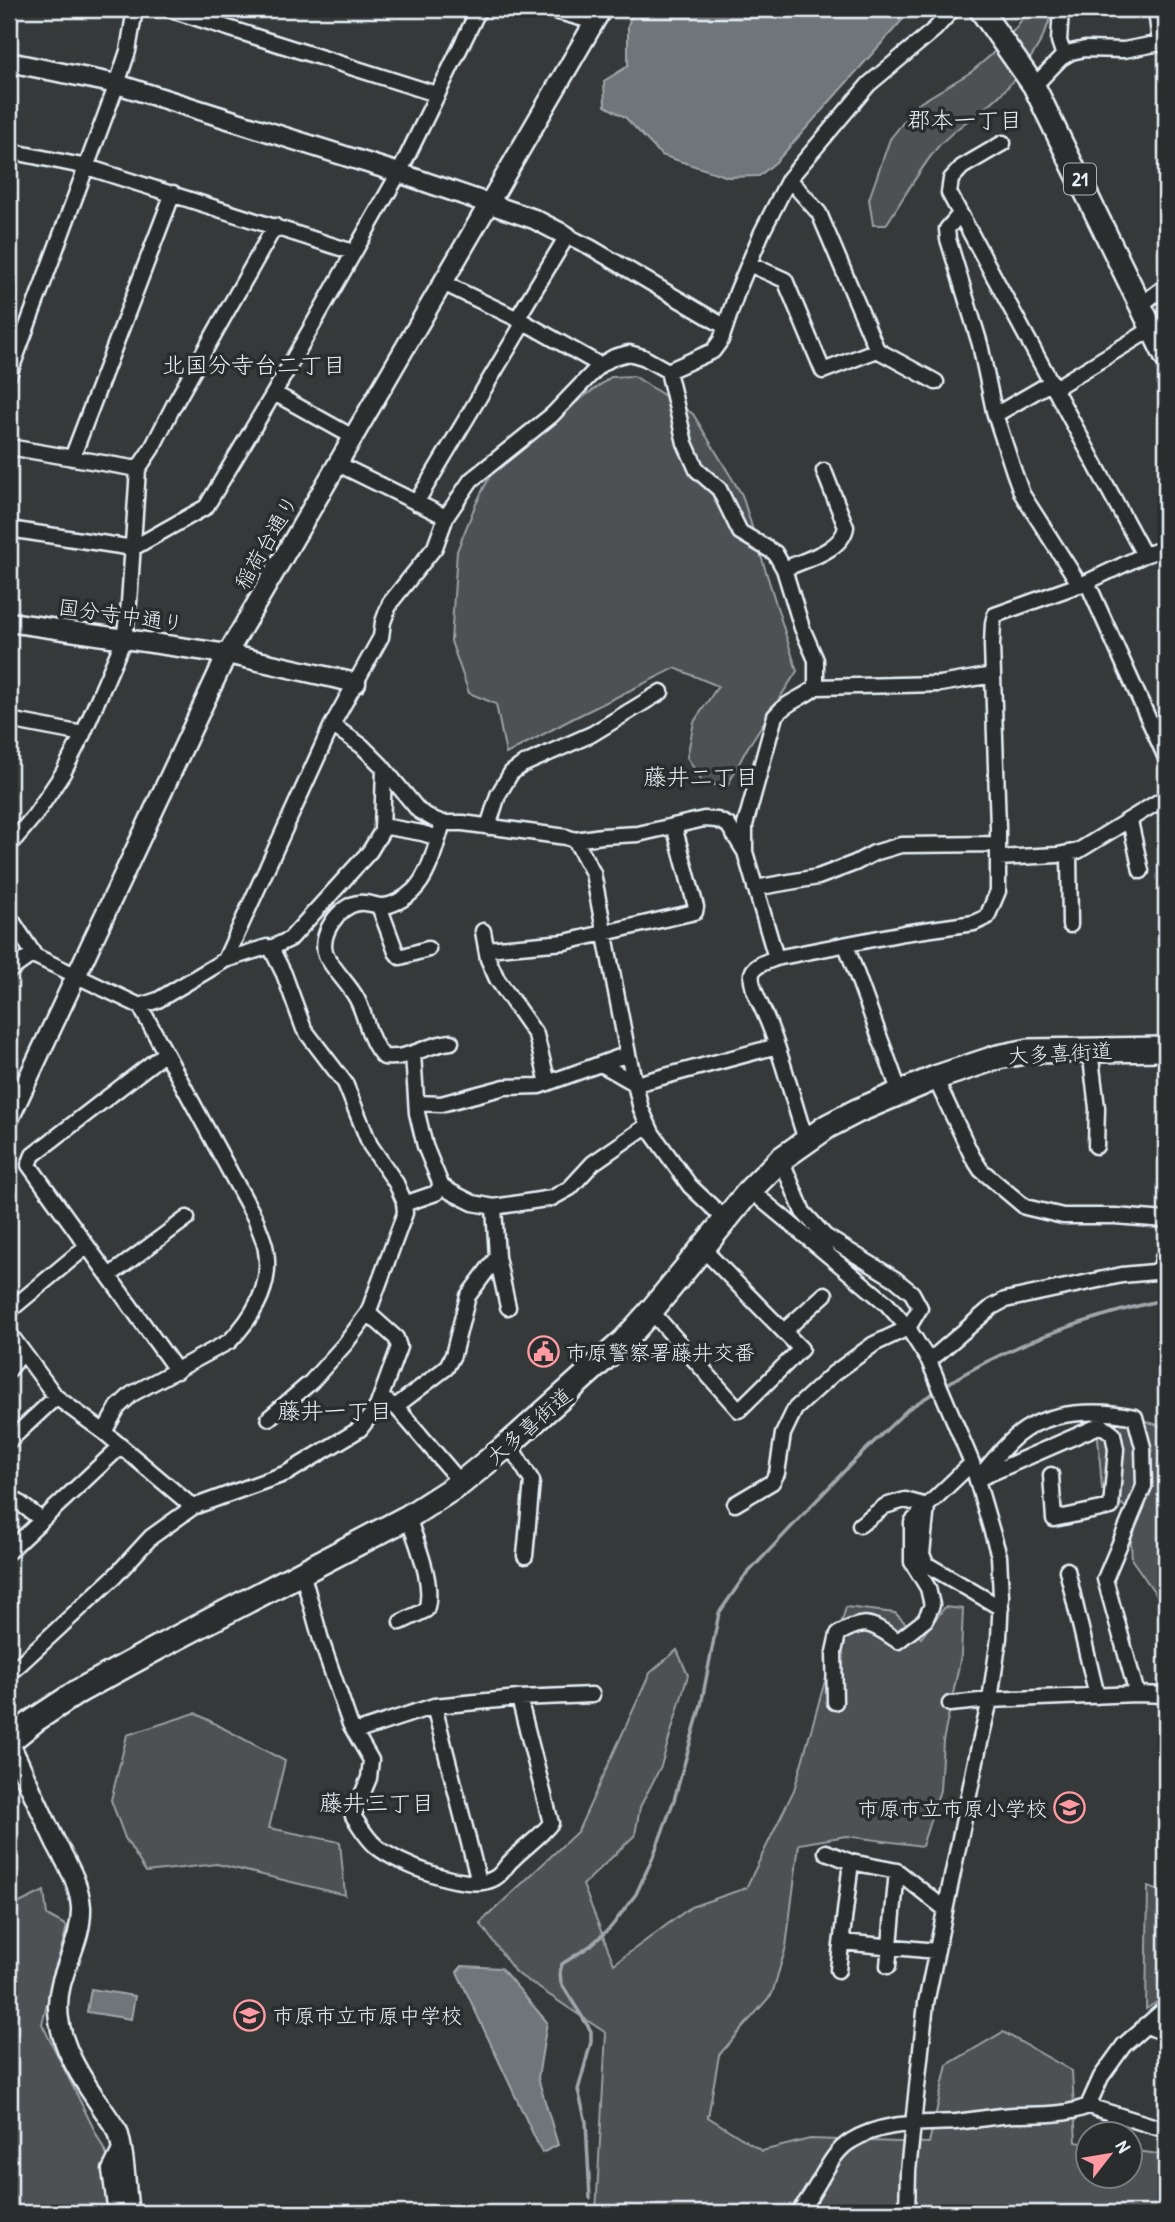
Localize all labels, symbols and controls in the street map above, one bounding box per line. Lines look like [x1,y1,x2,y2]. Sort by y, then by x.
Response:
district label: 郡本一丁目 [908,104,1023,135]
road number: 21 [1064,164,1096,195]
district label: 北国分寺台二丁目 [162,349,346,380]
street label: 稲荷台通り [227,489,305,595]
street label: 国分寺中通り [57,592,185,638]
district label: 藤井二丁目 [644,761,759,792]
street label: 大多喜街道 [1007,1036,1113,1070]
public building icon: 市原警察署藤井交番 [526,1335,560,1369]
place label: 市原警察署藤井交番 [566,1338,755,1367]
street label: 大多喜街道 [480,1381,578,1471]
district label: 藤井一丁目 [278,1395,393,1426]
district label: 藤井三丁目 [320,1787,435,1818]
school or university icon: 市原市立市原小学校 [1053,1791,1087,1825]
place label: 市原市立市原小学校 [858,1794,1047,1823]
school or university icon: 市原市立市原中学校 [233,1998,267,2032]
place label: 市原市立市原中学校 [273,2001,462,2030]
north arrow [1074,2120,1144,2190]
text: N [1110,2135,1137,2157]

